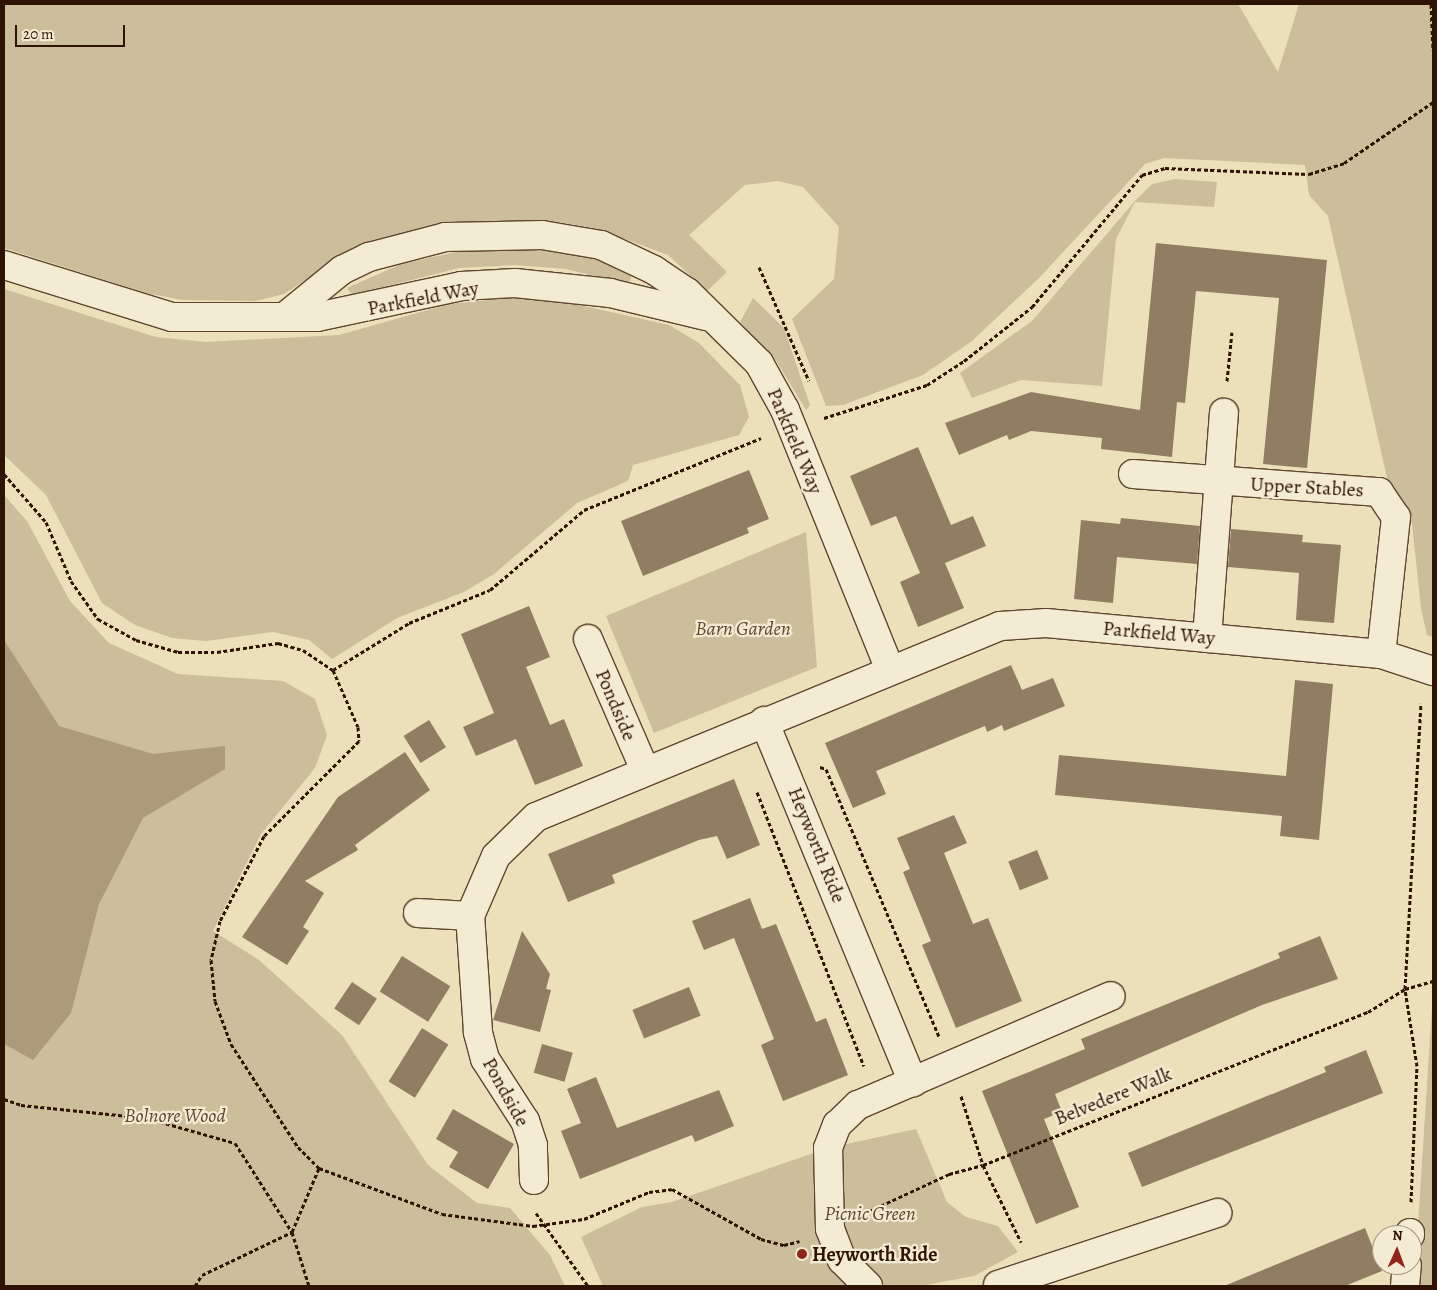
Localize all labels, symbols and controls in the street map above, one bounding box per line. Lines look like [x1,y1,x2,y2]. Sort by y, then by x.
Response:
scale bar [18,15,128,47]
text: 20 m [23,24,54,44]
street label: Parkfield Way [365,275,481,321]
street label: Parkfield Way [762,384,828,498]
street label: Upper Stables [1250,472,1364,502]
park label: Barn Garden [695,616,791,640]
street label: Parkfield Way [1102,616,1216,650]
street label: Pondside [590,666,642,744]
street label: Heyworth Ride [783,784,851,906]
street label: Pondside [477,1053,535,1131]
street label: Belvedere Walk [1051,1062,1175,1130]
park label: Bolnore Wood [124,1103,226,1127]
park label: Picnic Green [824,1201,916,1225]
north arrow [1372,1225,1422,1275]
text: N [1392,1226,1403,1245]
place label: Heyworth Ride [812,1242,938,1266]
marker: Heyworth Ride [796,1248,808,1260]

